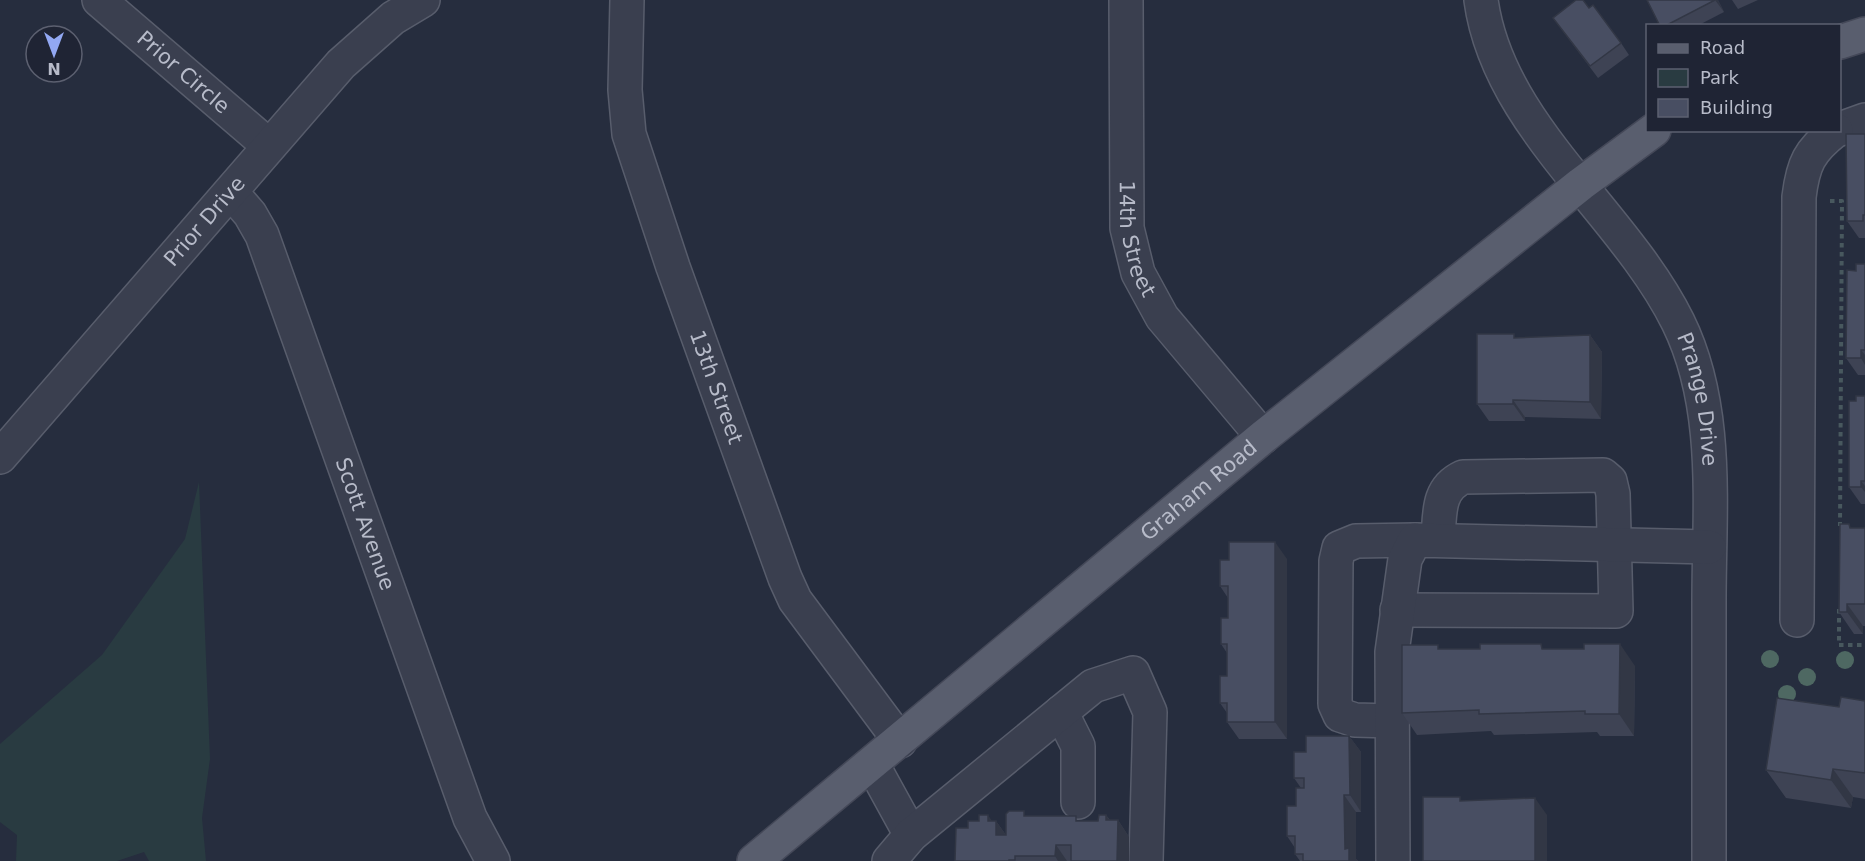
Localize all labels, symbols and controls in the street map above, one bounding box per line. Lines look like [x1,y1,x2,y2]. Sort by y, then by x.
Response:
north arrow [24,24,84,84]
legend [1646,24,1841,132]
street label: Prior Circle [132,26,234,118]
text: Road [1700,37,1745,58]
text: N [47,59,61,78]
text: Park [1700,67,1739,88]
text: Building [1700,97,1773,118]
street label: Prior Drive [159,172,250,271]
street label: 14th Street [1115,181,1161,301]
street label: 13th Street [685,327,748,447]
street label: Prange Drive [1672,329,1722,467]
street label: Graham Road [1136,435,1262,546]
street label: Scott Avenue [330,454,400,593]

